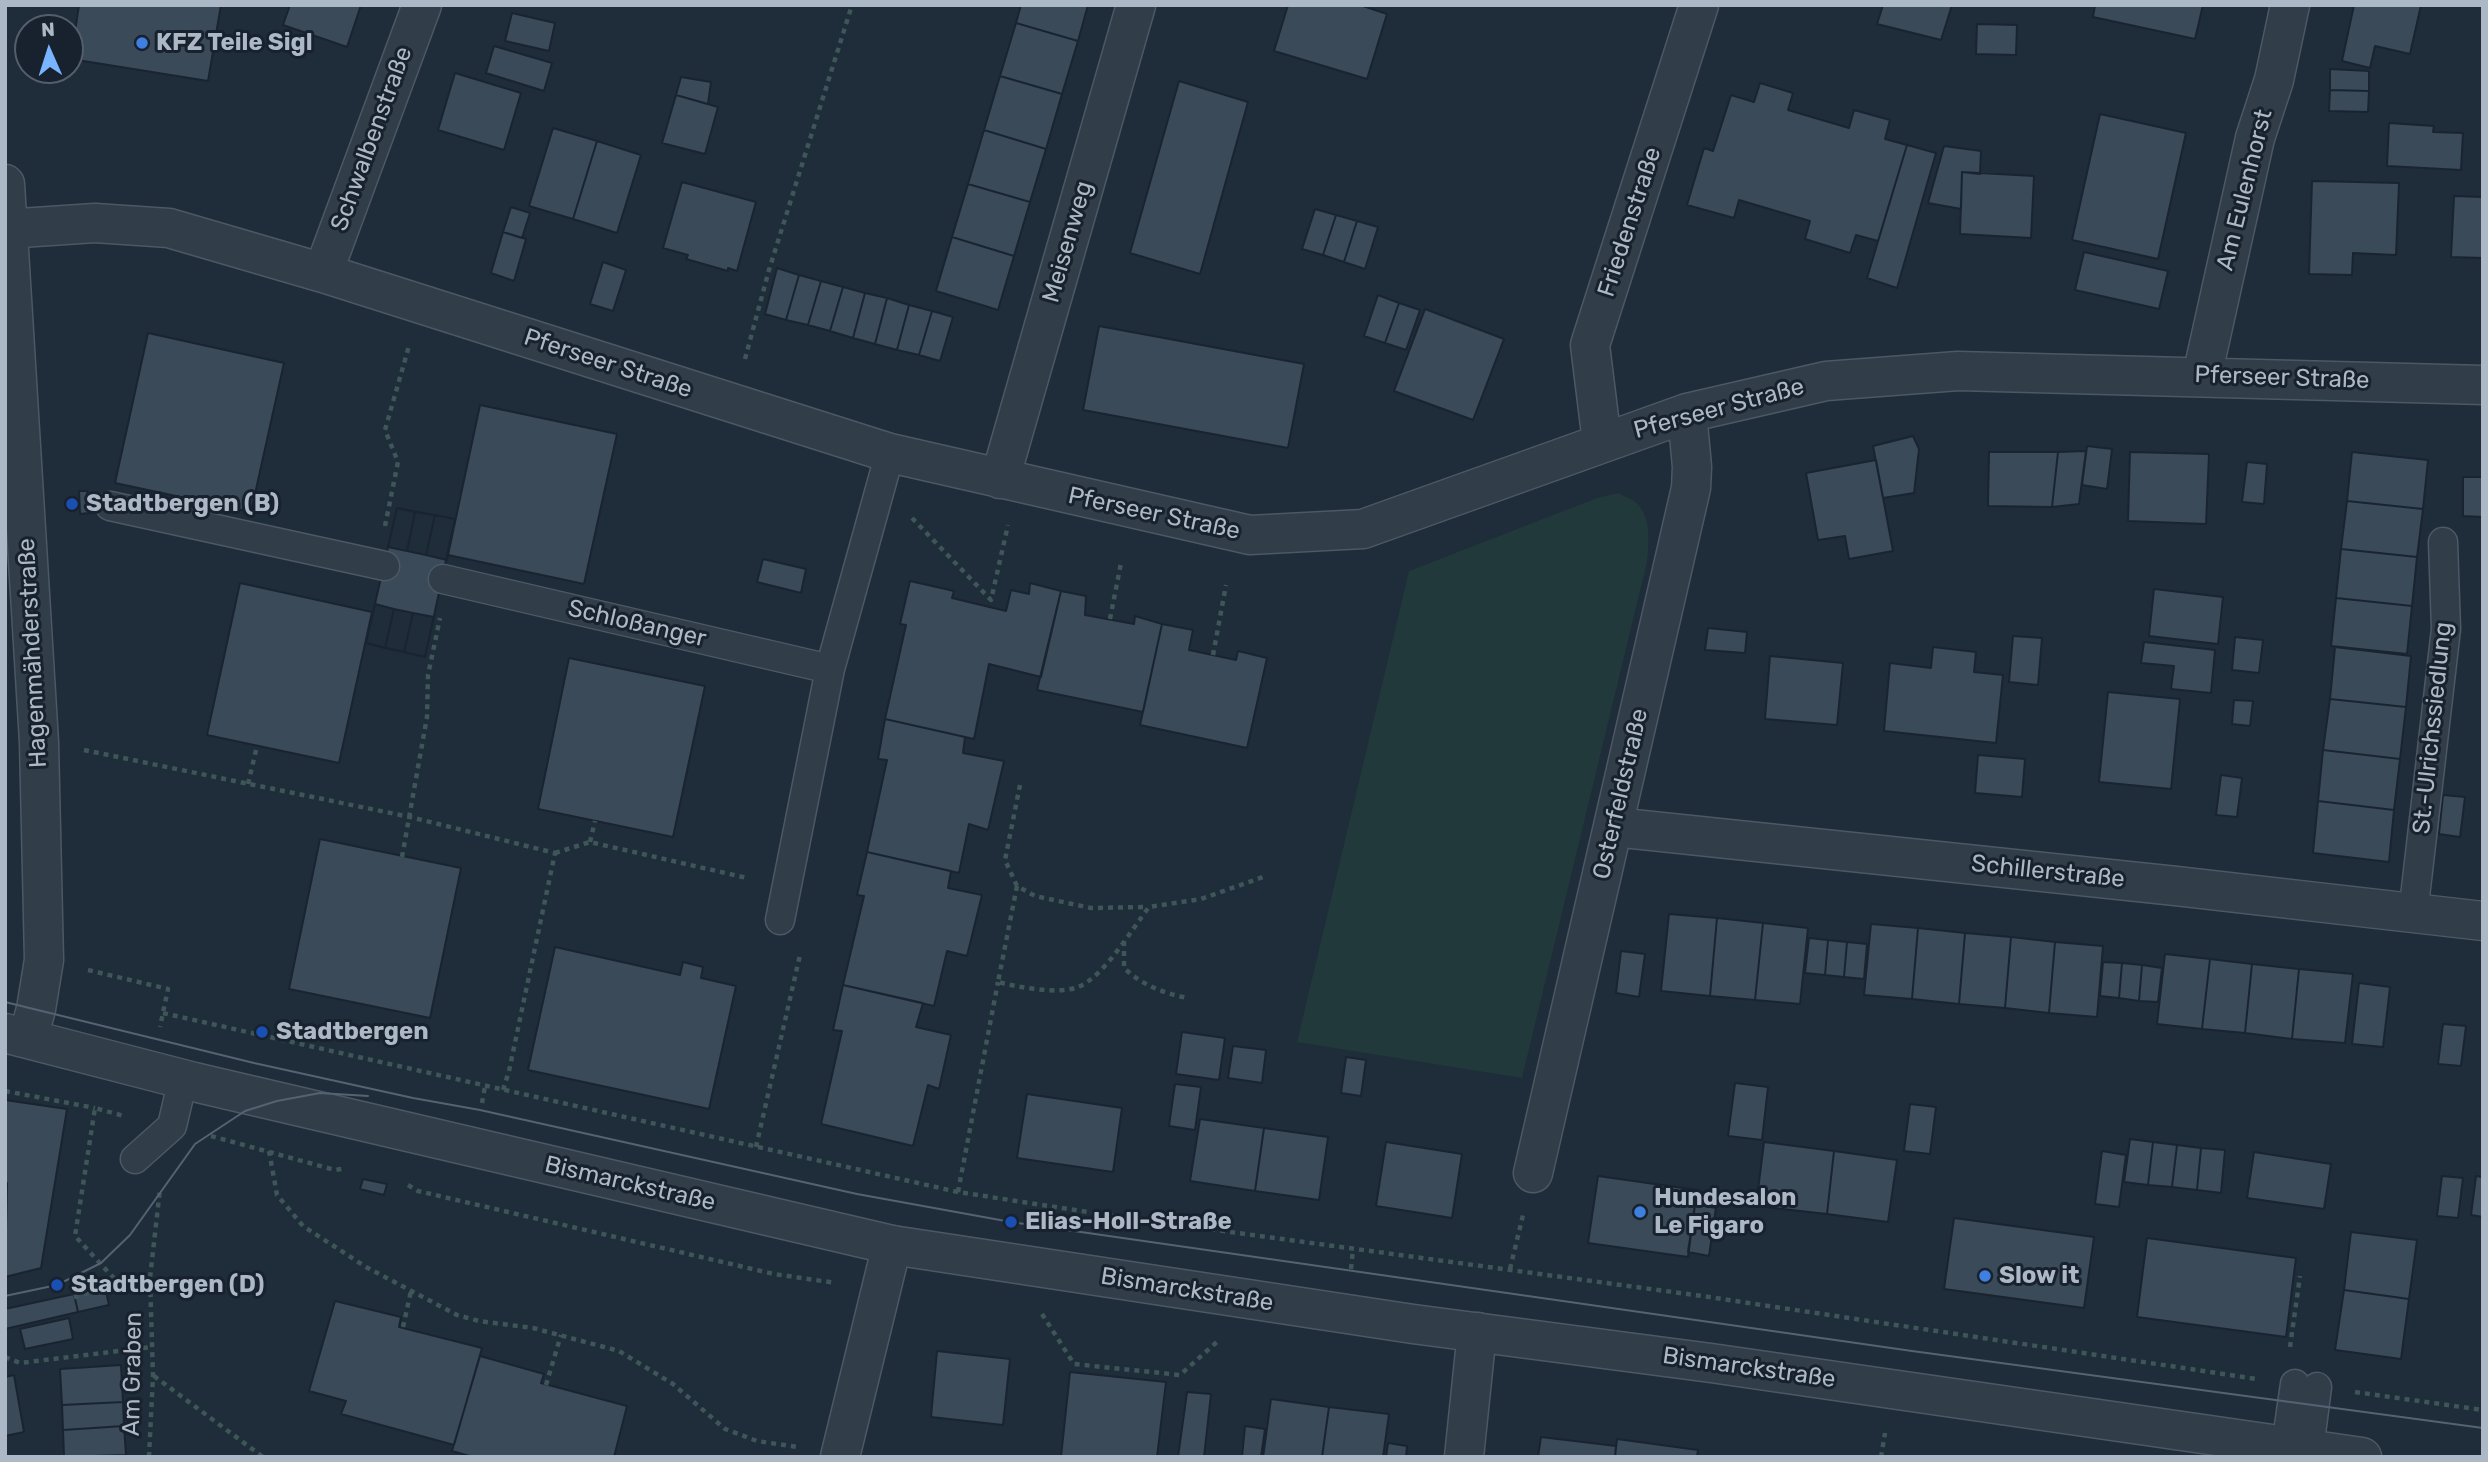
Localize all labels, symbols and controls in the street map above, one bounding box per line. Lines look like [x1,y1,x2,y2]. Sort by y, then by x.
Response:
north arrow [14,14,84,84]
text: N [41,18,55,41]
place label: KFZ Teile Sigl [156,29,313,57]
marker: KFZ Teile Sigl [134,35,150,51]
street label: Schwalbenstraße [325,43,419,235]
street label: Am Eulenhorst [2211,106,2279,274]
street label: Friedenstraße [1592,144,1668,300]
street label: Meisenweg [1037,178,1099,306]
street label: Pferseer Straße [520,323,696,405]
street label: Pferseer Straße [2194,361,2370,395]
street label: Pferseer Straße [1631,372,1807,446]
street label: Pferseer Straße [1065,482,1243,546]
place label: Stadtbergen (B) [86,490,279,518]
marker: Stadtbergen (B) [64,496,80,512]
street label: Hagenmähderstraße [13,537,53,769]
street label: Schloßanger [565,594,709,654]
street label: St.-Ulrichssiedlung [2408,620,2458,836]
street label: Osterfeldstraße [1587,706,1655,882]
street label: Schillerstraße [1970,850,2126,894]
place label: Stadtbergen [276,1018,429,1046]
marker: Stadtbergen [254,1024,270,1040]
street label: Bismarckstraße [542,1150,718,1218]
place label: Hundesalon Le Figaro [1654,1184,1796,1240]
marker: Hundesalon Le Figaro [1632,1204,1648,1220]
place label: Elias-Holl-Straße [1025,1208,1232,1236]
marker: Elias-Holl-Straße [1003,1214,1019,1230]
street label: Bismarckstraße [1099,1262,1275,1318]
place label: Slow it [1999,1262,2079,1290]
marker: Slow it [1977,1268,1993,1284]
place label: Stadtbergen (D) [71,1271,264,1299]
marker: Stadtbergen (D) [49,1277,65,1293]
street label: Am Graben [118,1312,148,1436]
street label: Bismarckstraße [1661,1342,1837,1394]

